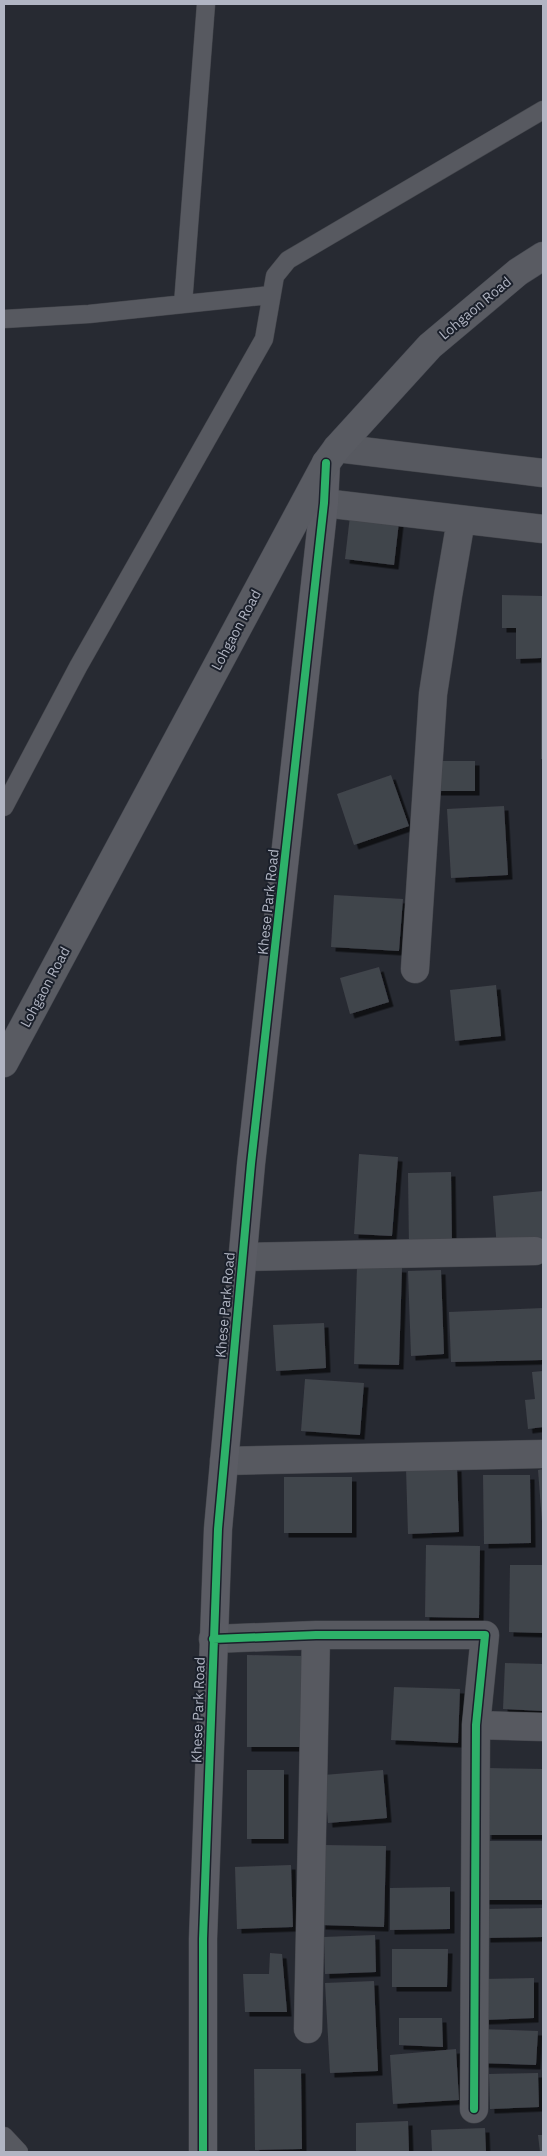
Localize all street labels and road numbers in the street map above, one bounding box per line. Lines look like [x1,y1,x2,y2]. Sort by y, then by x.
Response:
street label: Lohgaon Road [435,273,515,343]
street label: Lohgaon Road [207,587,265,673]
street label: Khese Park Road [254,848,282,956]
street label: Lohgaon Road [16,944,74,1030]
street label: Khese Park Road [211,1251,239,1359]
street label: Khese Park Road [187,1657,209,1763]

